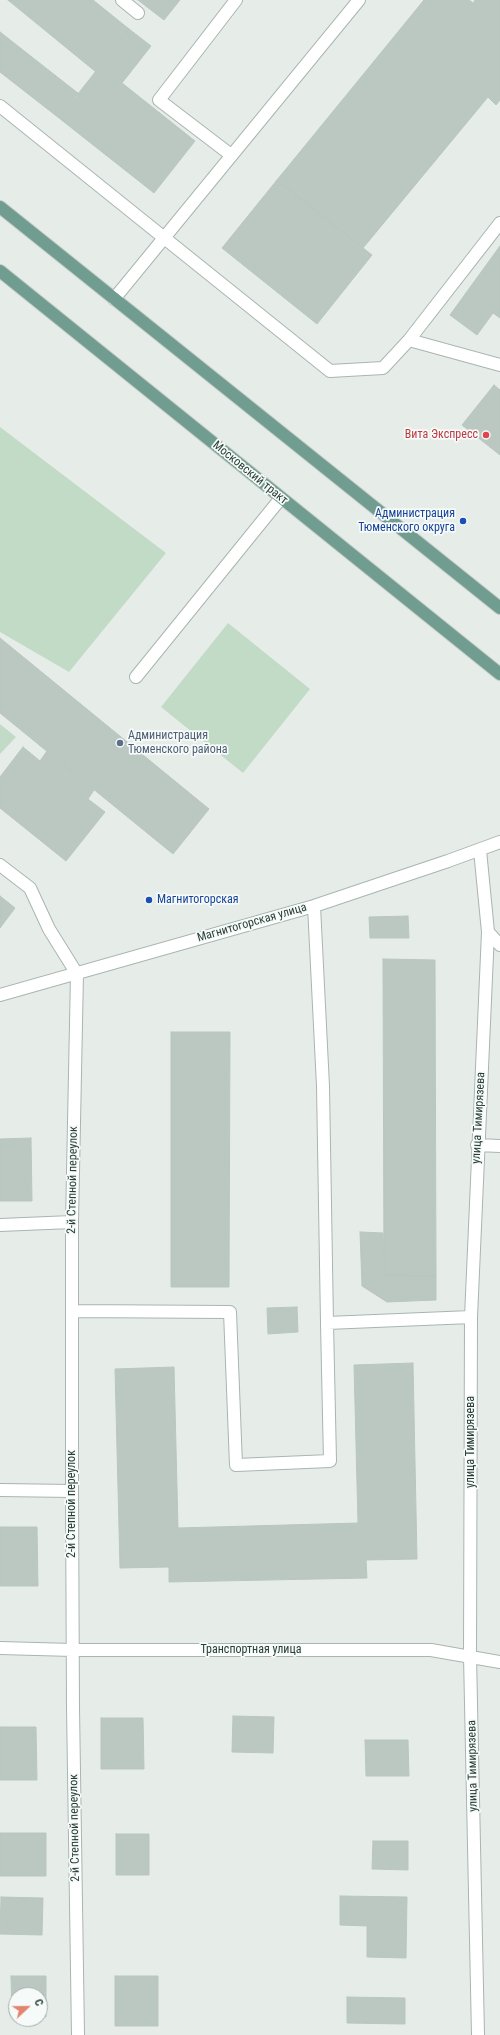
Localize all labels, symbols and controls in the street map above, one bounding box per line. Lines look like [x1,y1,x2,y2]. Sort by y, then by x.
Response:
place label: Вита Экспресс [405,428,478,442]
marker: Вита Экспресс [481,430,491,440]
street label: Московский тракт [210,438,290,508]
place label: Администрация Тюменского округа [358,507,455,535]
marker: Администрация Тюменского округа [458,516,468,526]
place label: Администрация Тюменского района [128,729,228,757]
marker: Администрация Тюменского района [115,738,125,748]
place label: Магнитогорская [157,893,238,907]
marker: Магнитогорская [144,895,154,905]
street label: Магнитогорская улица [196,900,308,946]
street label: улица Тимирязева [469,1072,489,1164]
street label: 2-й Степной переулок [65,1126,81,1234]
street label: улица Тимирязева [464,1396,478,1488]
street label: 2-й Степной переулок [65,1450,79,1558]
street label: Транспортная улица [200,1643,302,1657]
street label: улица Тимирязева [465,1720,481,1812]
street label: 2-й Степной переулок [67,1774,83,1882]
north arrow [8,1987,48,2027]
text: С [31,1997,46,2008]

